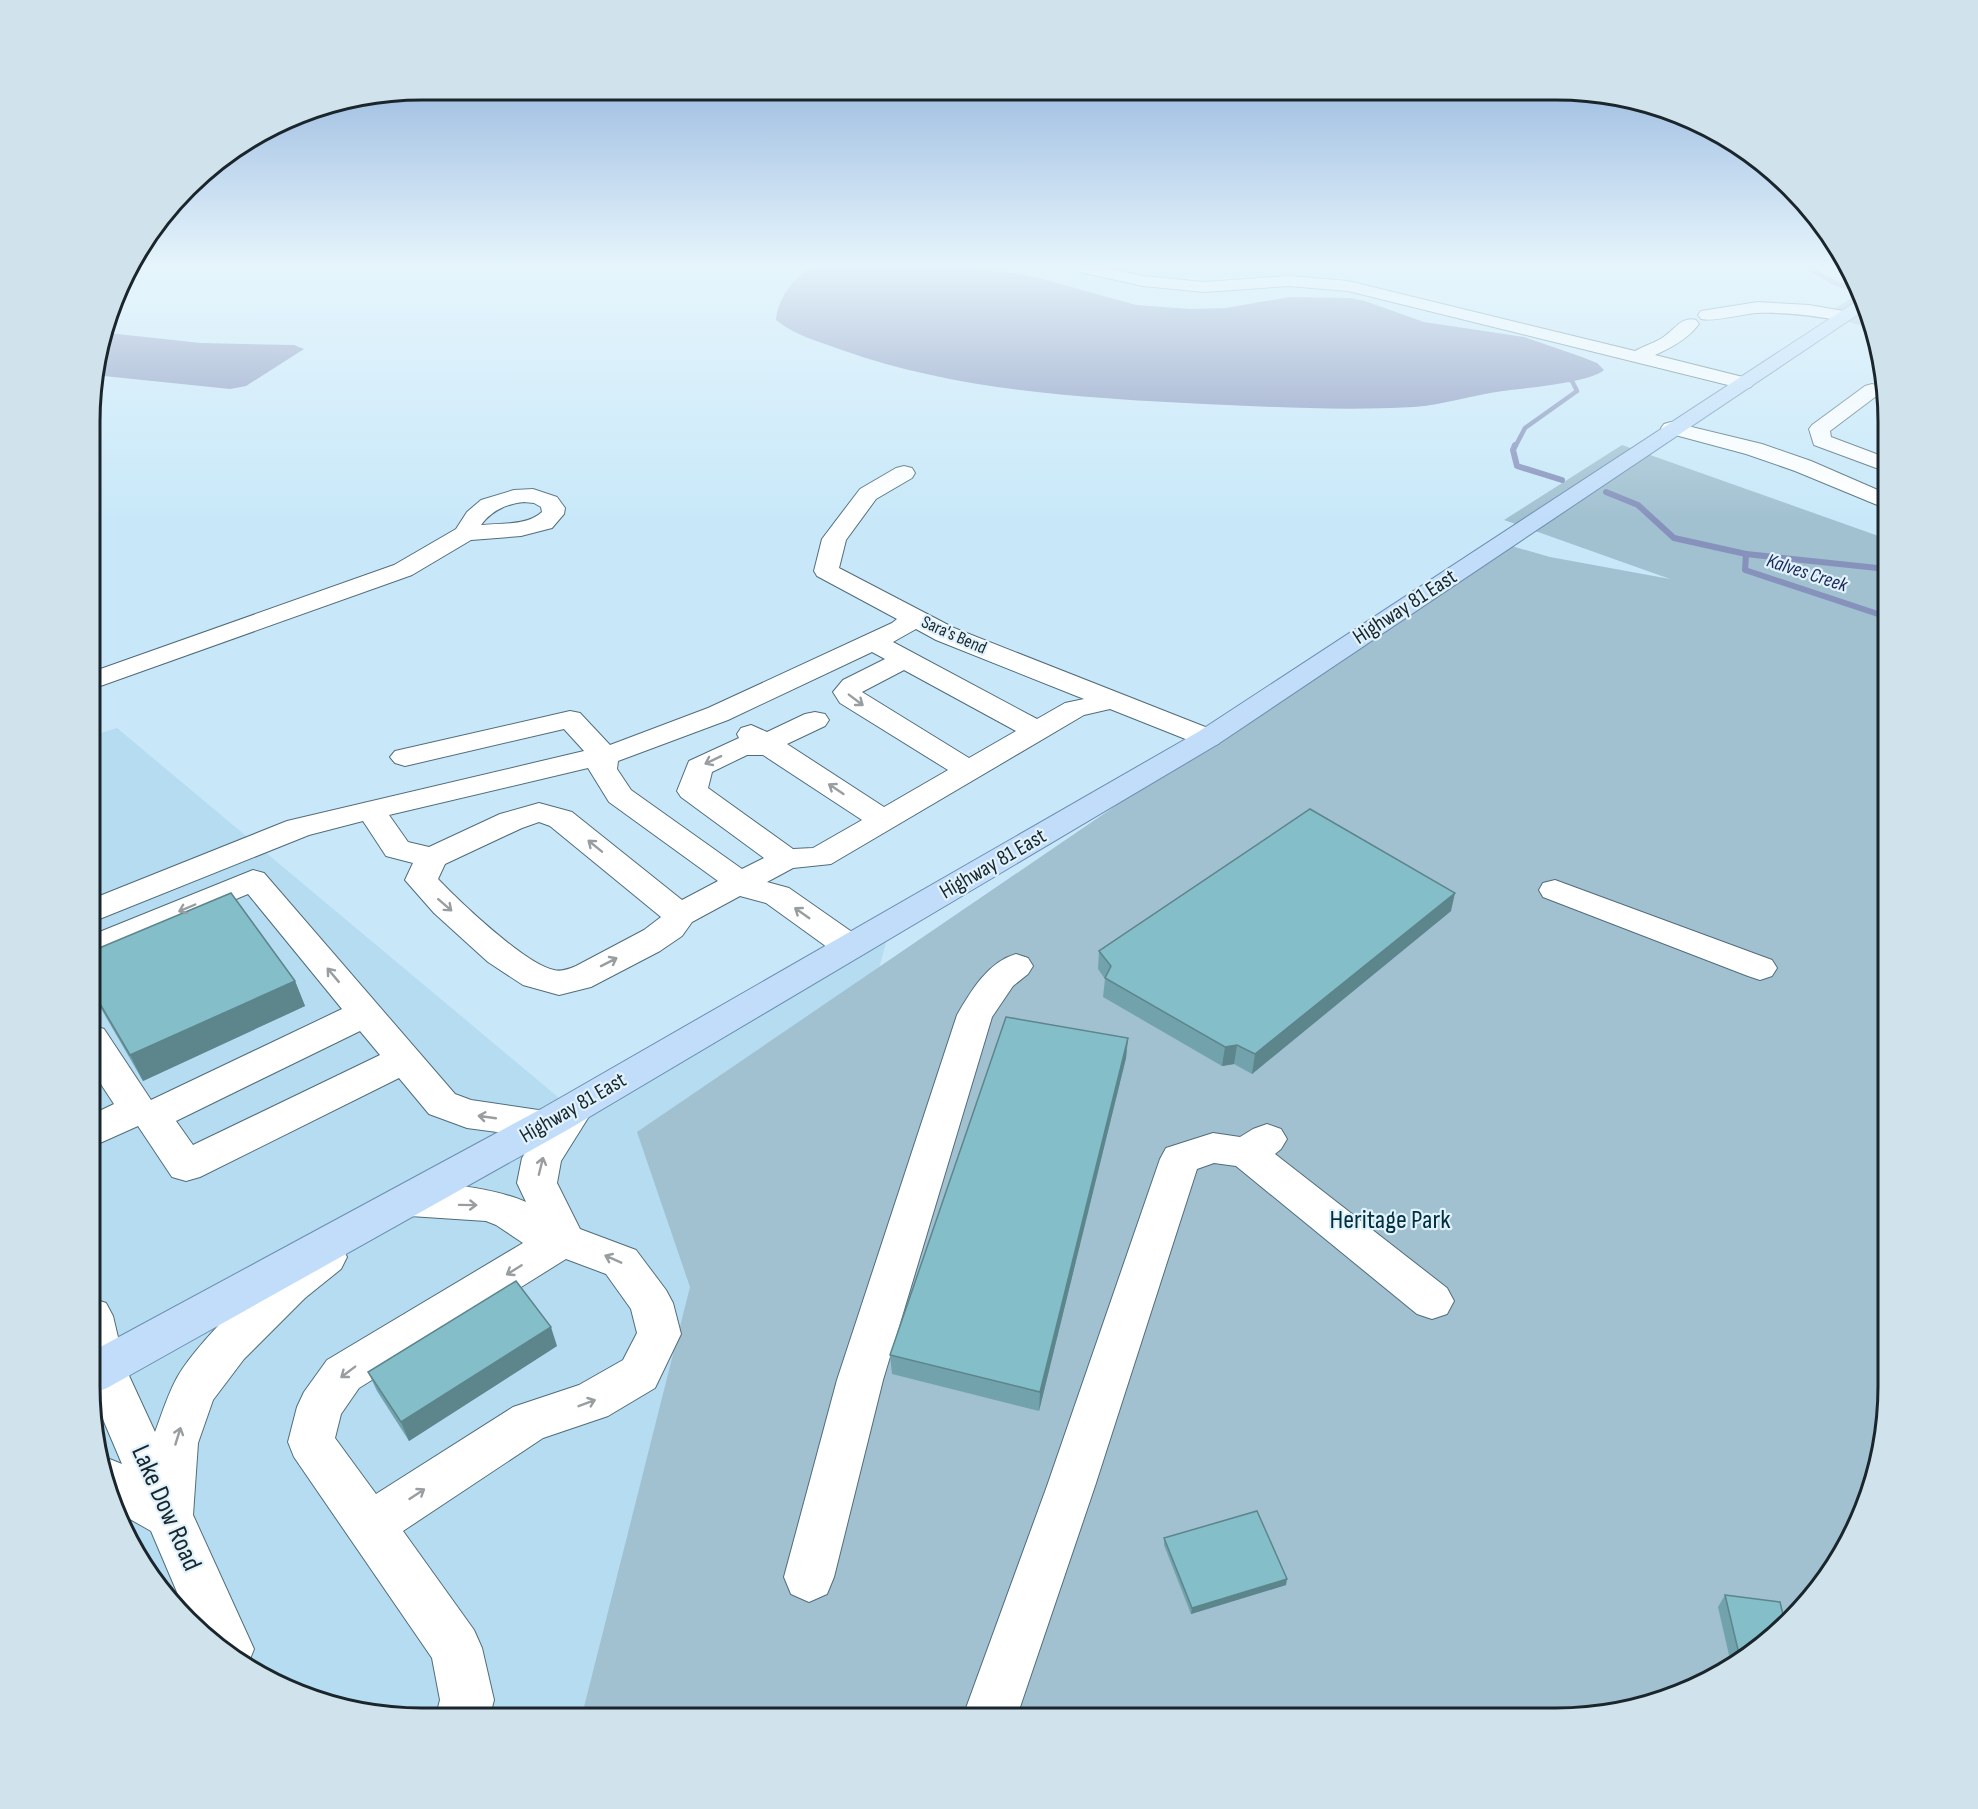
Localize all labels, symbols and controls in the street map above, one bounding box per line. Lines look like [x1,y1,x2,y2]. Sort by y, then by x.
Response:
water label: Kalves Creek [1764,549,1851,597]
street label: Highway 81 East [1348,563,1462,651]
street label: Sara's Bend [918,611,990,659]
one-way arrow [848,694,864,706]
one-way arrow [705,755,723,767]
one-way arrow [829,783,845,795]
street label: Highway 81 East [935,823,1051,905]
one-way arrow [587,840,603,853]
one-way arrow [437,898,452,912]
one-way arrow [179,903,197,914]
one-way arrow [795,907,811,919]
one-way arrow [600,956,617,968]
one-way arrow [326,968,340,983]
street label: Highway 81 East [515,1067,631,1149]
one-way arrow [478,1111,497,1122]
one-way arrow [535,1157,547,1176]
one-way arrow [458,1199,478,1211]
park label: Heritage Park [1329,1204,1451,1236]
one-way arrow [605,1253,623,1265]
one-way arrow [506,1265,523,1277]
one-way arrow [340,1366,356,1379]
one-way arrow [578,1396,596,1407]
one-way arrow [173,1427,184,1446]
street label: Lake Dow Road [124,1440,208,1576]
one-way arrow [408,1488,425,1500]

